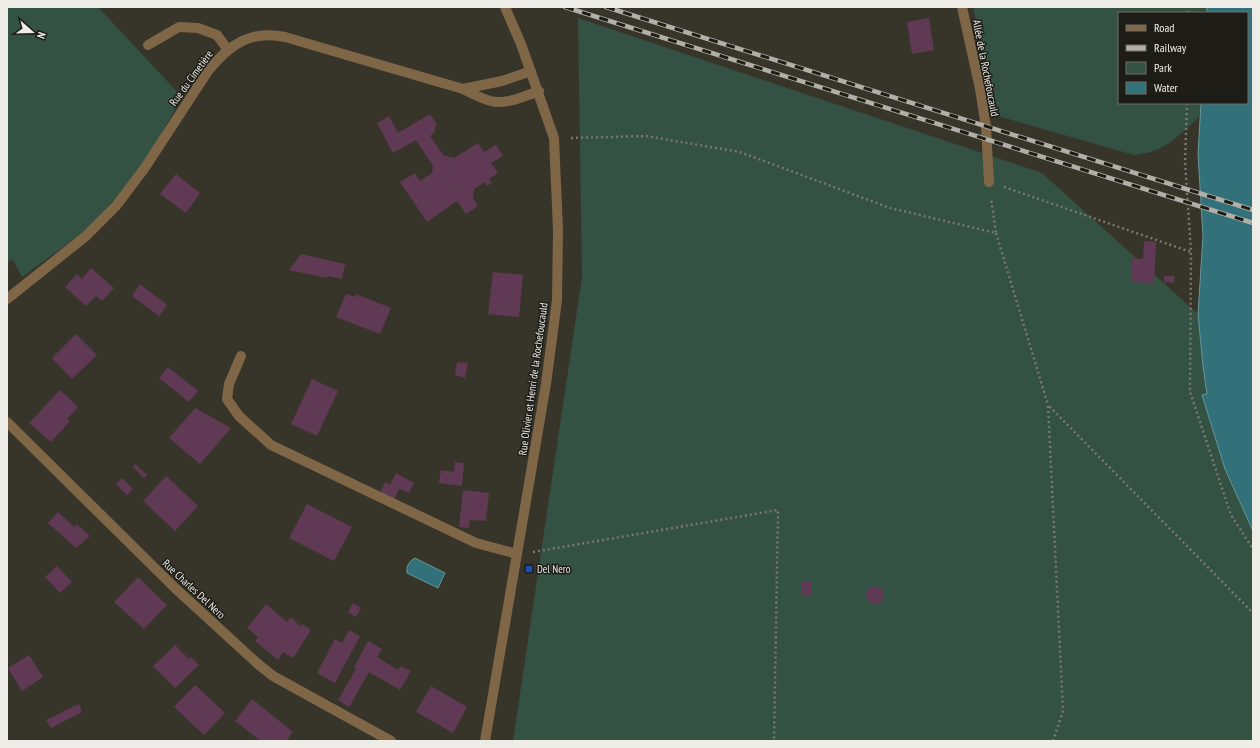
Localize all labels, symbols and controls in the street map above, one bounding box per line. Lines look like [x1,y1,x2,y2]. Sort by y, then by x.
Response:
north arrow [12,12,52,52]
legend [1118,12,1248,104]
street label: Allée de la Rochefoucauld [970,18,1002,118]
text: Road [1154,20,1174,35]
text: N [34,30,49,41]
text: Railway [1154,40,1187,55]
street label: Rue du Cimetière [166,47,216,109]
text: Park [1154,60,1172,75]
text: Water [1154,80,1179,95]
street label: Rue Olivier et Henri de la Rochefoucauld [515,302,551,456]
street label: Rue Charles Del Nero [160,556,229,622]
place label: Del Nero [537,562,571,576]
marker: Del Nero [524,564,534,574]

